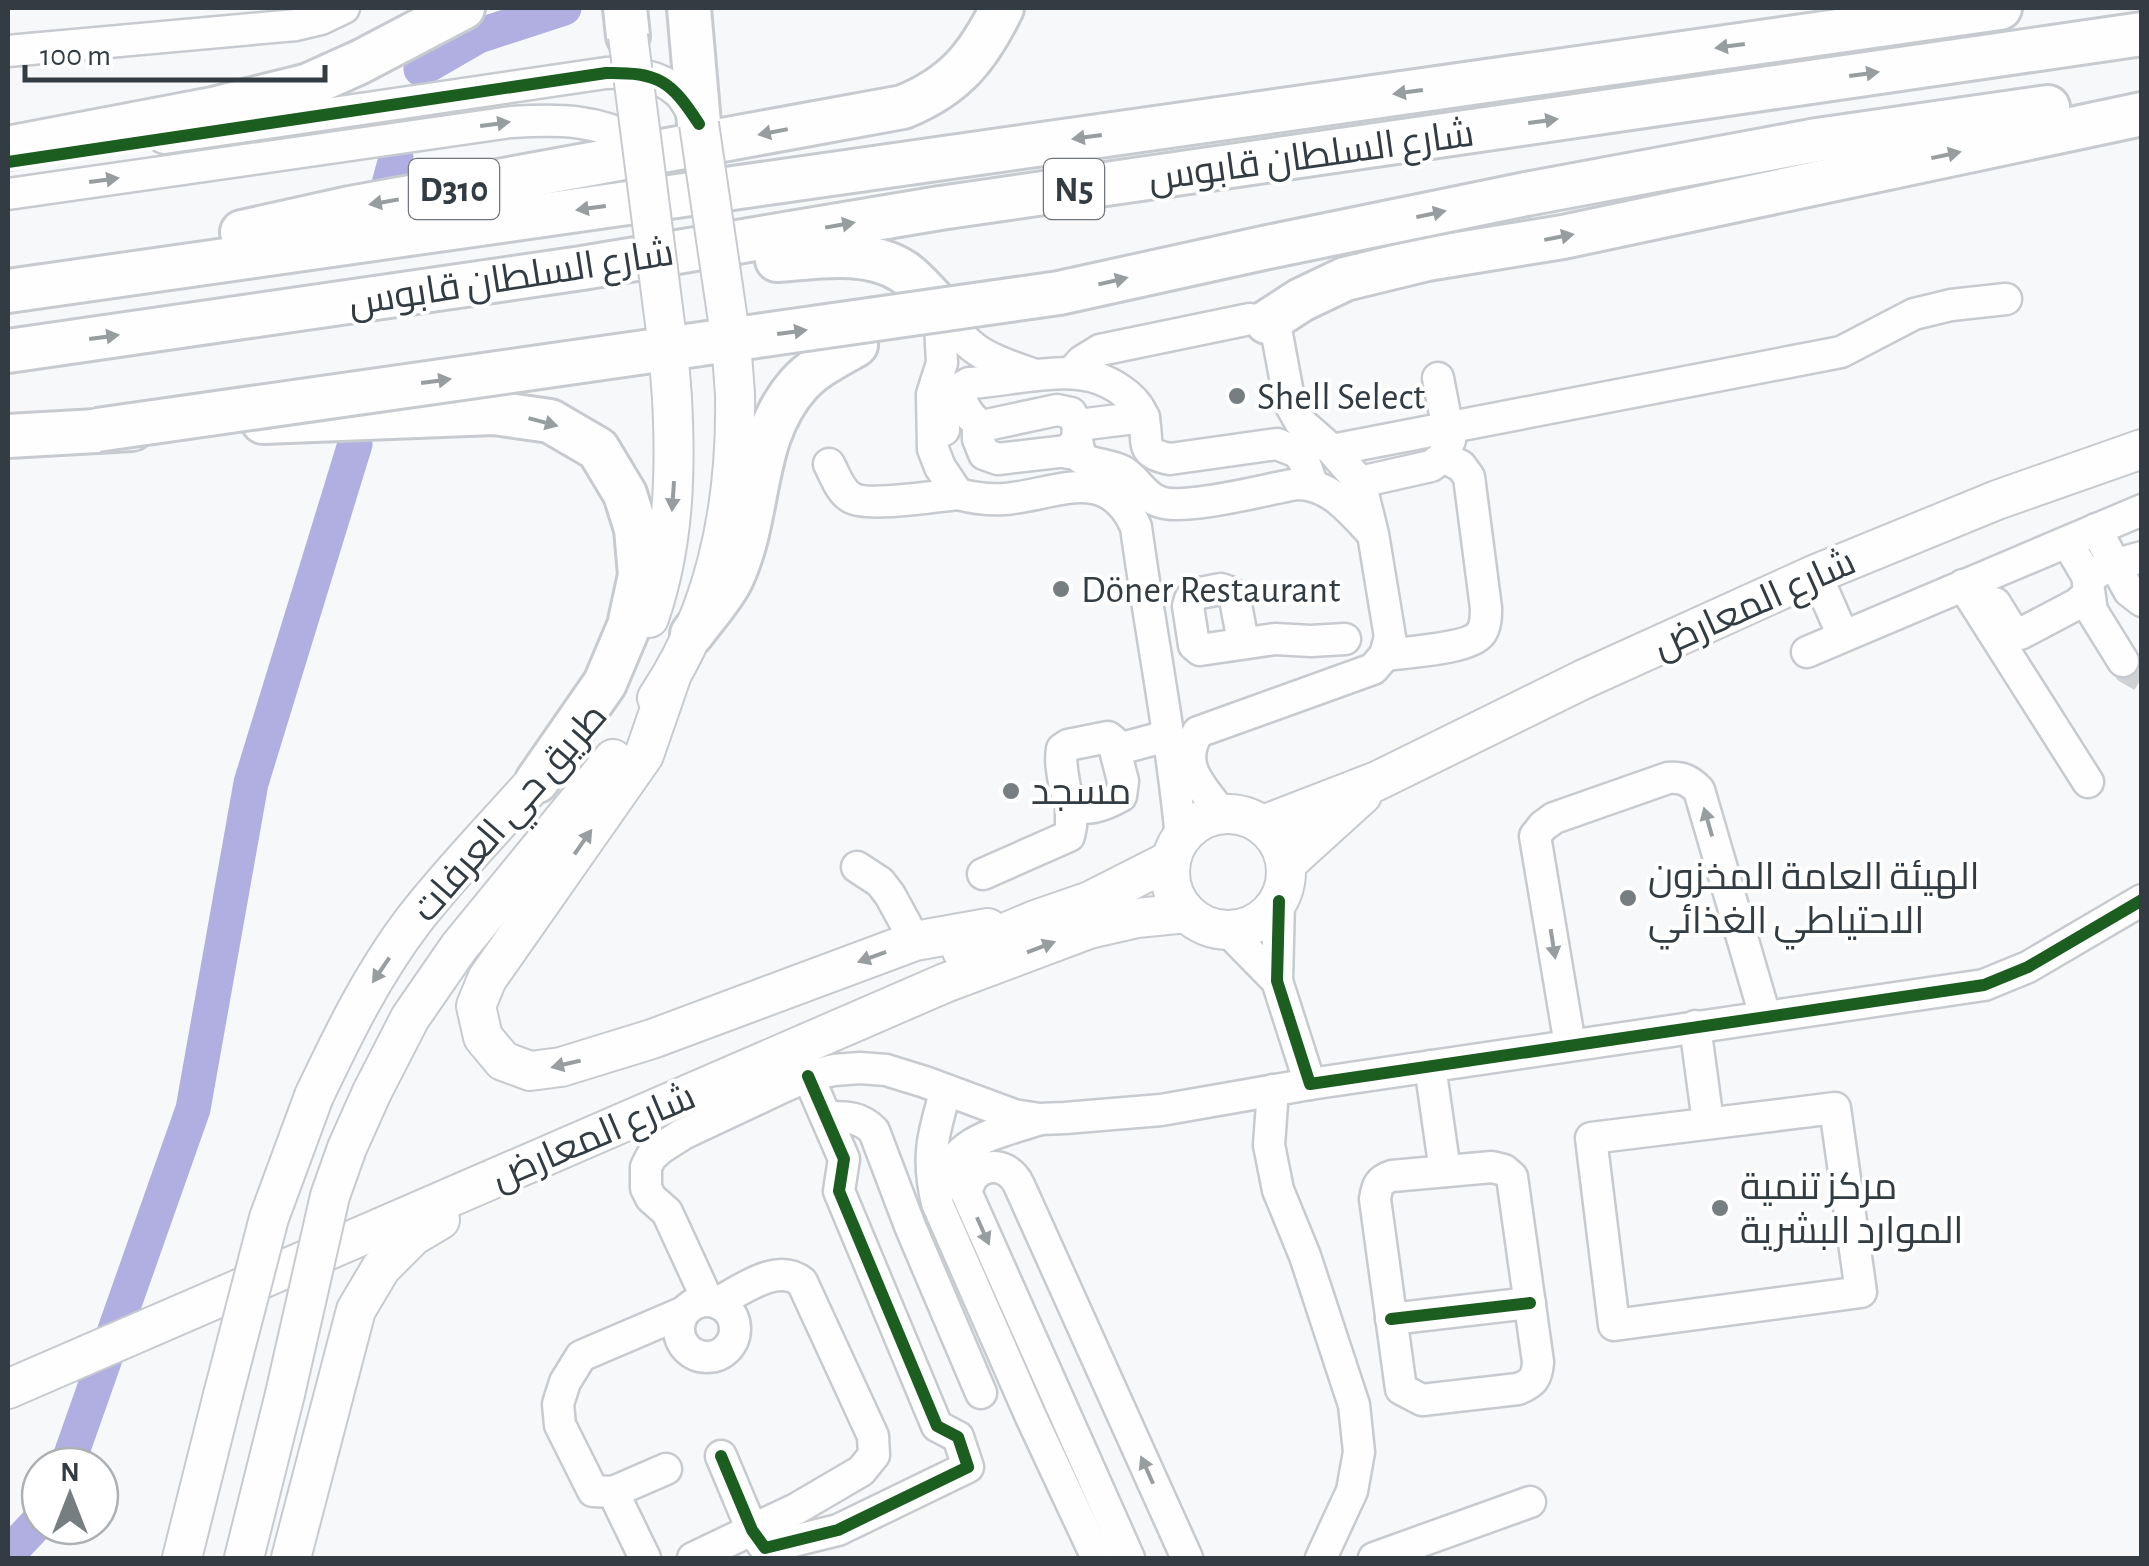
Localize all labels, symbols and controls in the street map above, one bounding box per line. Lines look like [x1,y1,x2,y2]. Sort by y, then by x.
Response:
scale bar [25,20,325,82]
one-way arrow [1714,38,1745,54]
text: 100 m [40,41,111,71]
one-way arrow [1849,66,1881,82]
one-way arrow [1392,84,1424,100]
one-way arrow [1527,113,1559,129]
street label: شارع السلطان قابوس [1146,114,1477,203]
one-way arrow [480,116,511,132]
one-way arrow [757,124,788,140]
one-way arrow [1070,130,1102,146]
one-way arrow [1930,147,1961,163]
road number: D310 [409,159,499,219]
road number: N5 [1044,159,1104,219]
one-way arrow [89,171,120,187]
one-way arrow [368,195,399,210]
one-way arrow [575,200,607,216]
one-way arrow [1416,205,1447,221]
one-way arrow [825,217,857,232]
one-way arrow [1544,229,1575,244]
street label: شارع السلطان قابوس [346,234,677,327]
one-way arrow [1098,273,1129,289]
one-way arrow [777,324,809,340]
one-way arrow [89,329,120,345]
one-way arrow [420,373,452,389]
place label: Shell Select [1257,379,1425,417]
marker: Shell Select [1226,385,1248,407]
one-way arrow [527,415,558,430]
one-way arrow [665,480,681,512]
street label: شارع المعارض [1648,542,1863,670]
place label: Döner Restaurant [1081,572,1340,610]
marker: Döner Restaurant [1050,578,1072,600]
street label: طريق حي العرفات [406,697,622,935]
place label: مسجد [1031,774,1131,812]
marker: مسجد [1000,780,1022,802]
one-way arrow [1700,806,1715,836]
one-way arrow [573,828,592,855]
place label: الهيئة العامة المخزون الاحتياطي الغذائي [1648,859,1980,950]
marker: الهيئة العامة المخزون الاحتياطي الغذائي [1617,887,1639,909]
one-way arrow [1546,929,1561,960]
one-way arrow [1027,938,1057,954]
one-way arrow [857,950,887,965]
one-way arrow [372,956,391,983]
one-way arrow [550,1057,581,1073]
street label: شارع المعارض [486,1077,703,1201]
place label: مركز تنمية الموارد البشرية [1740,1169,1964,1252]
marker: مركز تنمية الموارد البشرية [1709,1197,1731,1219]
one-way arrow [975,1217,992,1246]
north arrow [20,1446,120,1546]
one-way arrow [1139,1455,1155,1484]
text: N [60,1459,80,1487]

